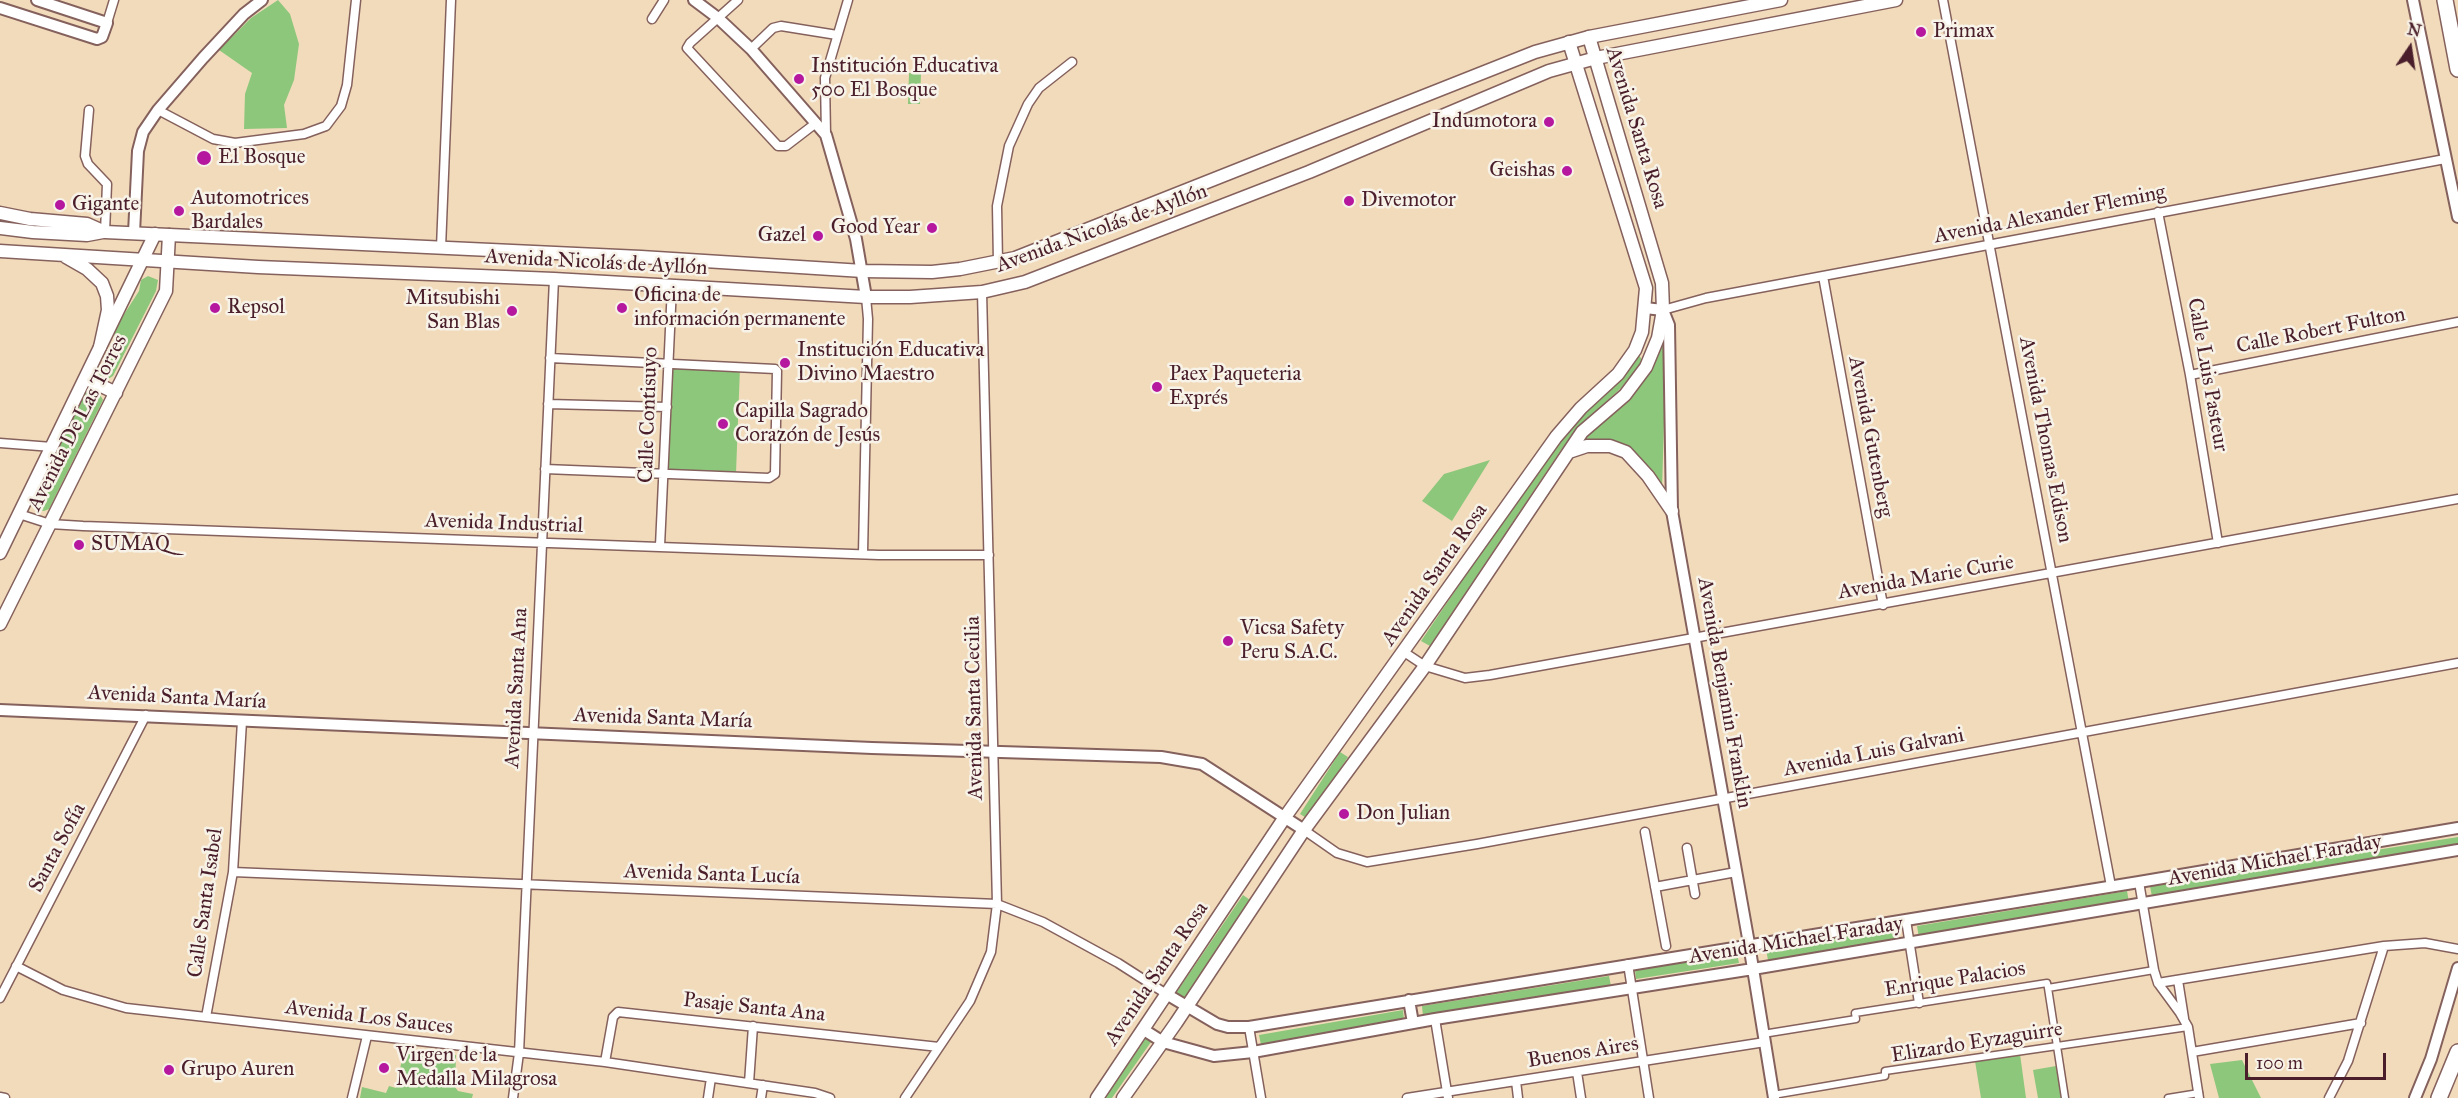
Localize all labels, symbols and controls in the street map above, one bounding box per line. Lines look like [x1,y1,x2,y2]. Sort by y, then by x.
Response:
north arrow [2380,18,2440,78]
place label: Primax [1933,19,1994,45]
text: N [2405,19,2423,41]
marker: Primax [1914,25,1928,39]
street label: Avenida Santa Rosa [1599,44,1673,212]
place label: Institución Educativa 500 El Bosque [811,54,998,104]
marker: Institución Educativa 500 El Bosque [792,72,806,86]
place label: Indumotora [1432,109,1537,135]
marker: Indumotora [1542,115,1556,129]
place label: El Bosque [218,145,306,171]
marker: El Bosque [195,149,213,167]
place label: Geishas [1489,158,1555,184]
marker: Geishas [1560,164,1574,178]
street label: Avenida Nicolás de Ayllón [993,179,1211,279]
street label: Avenida Alexander Fleming [1932,180,2168,250]
place label: Automotrices Bardales [191,186,309,236]
place label: Divemotor [1361,188,1456,214]
place label: Gigante [72,192,139,218]
marker: Divemotor [1342,194,1356,208]
marker: Gigante [53,198,67,212]
marker: Automotrices Bardales [172,204,186,218]
place label: Good Year [831,215,920,241]
marker: Good Year [925,221,939,235]
place label: Gazel [758,223,806,249]
marker: Gazel [811,229,825,243]
street label: Avenida Nicolás de Ayllón [484,245,708,281]
place label: Oficina de información permanente [634,283,845,333]
place label: Mitsubishi San Blas [405,286,500,336]
place label: Repsol [227,295,285,321]
street label: Calle Luis Pasteur [2181,296,2233,454]
marker: Repsol [208,301,222,315]
marker: Oficina de información permanente [615,301,629,315]
street label: Calle Robert Fulton [2234,302,2408,360]
marker: Mitsubishi San Blas [505,304,519,318]
street label: Avenida De Las Torres [23,331,133,515]
street label: Avenida Thomas Edison [2013,335,2077,545]
place label: Institución Educativa Divino Maestro [797,338,984,388]
street label: Calle Contisuyo [634,346,664,484]
street label: Avenida Gutenberg [1842,354,1898,520]
marker: Institución Educativa Divino Maestro [778,356,792,370]
place label: Paex Paqueteria Exprés [1169,362,1301,412]
marker: Paex Paqueteria Exprés [1150,380,1164,394]
place label: Capilla Sagrado Corazón de Jesús [735,399,880,449]
marker: Capilla Sagrado Corazón de Jesús [716,417,730,431]
street label: Avenida Santa Rosa [1377,499,1493,651]
street label: Avenida Industrial [424,509,584,539]
place label: SUMAQ [91,532,170,558]
marker: SUMAQ [72,538,86,552]
street label: Avenida Marie Curie [1836,550,2016,606]
street label: Avenida Benjamin Franklin [1691,576,1757,810]
street label: Avenida Santa Ana [500,607,534,769]
street label: Avenida Santa Cecilia [961,616,989,800]
place label: Vicsa Safety Peru S.A.C. [1240,616,1344,666]
marker: Vicsa Safety Peru S.A.C. [1221,634,1235,648]
street label: Avenida Santa María [87,681,267,715]
street label: Avenida Santa María [573,703,753,735]
street label: Avenida Luis Galvani [1782,723,1966,783]
street label: Santa Sofía [24,799,92,897]
place label: Don Julian [1356,801,1450,827]
marker: Don Julian [1337,807,1351,821]
street label: Calle Santa Isabel [183,827,229,979]
street label: Avenida Michael Faraday [2166,830,2384,892]
street label: Avenida Santa Lucía [624,859,800,891]
street label: Avenida Santa Rosa [1100,897,1214,1051]
street label: Avenida Michael Faraday [1687,912,1905,970]
street label: Enrique Palacios [1883,956,2027,1004]
street label: Pasaje Santa Ana [682,988,826,1028]
street label: Avenida Los Sauces [284,995,454,1041]
street label: Elizardo Eyzaguirre [1890,1017,2064,1069]
street label: Buenos Aires [1526,1032,1640,1074]
scale bar [2248,1041,2389,1079]
place label: Virgen de la Medalla Milagrosa [396,1043,557,1093]
text: 100 m [2256,1052,2303,1074]
place label: Grupo Auren [181,1057,294,1083]
marker: Virgen de la Medalla Milagrosa [377,1061,391,1075]
marker: Grupo Auren [162,1063,176,1077]

